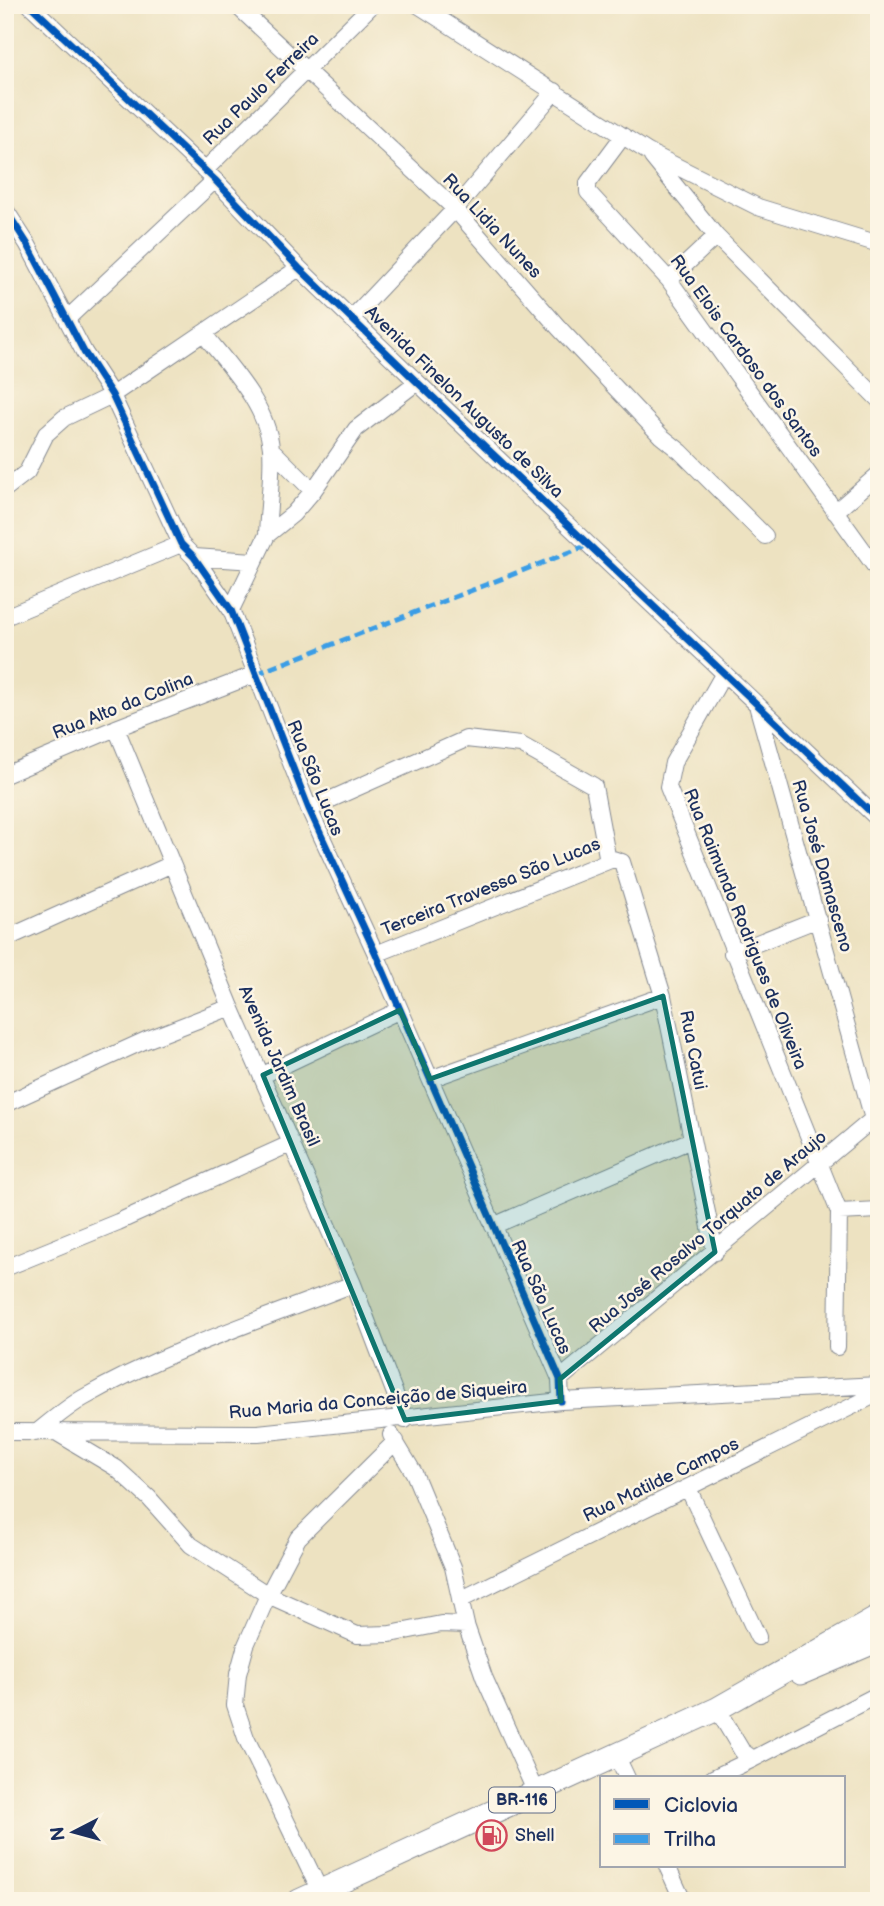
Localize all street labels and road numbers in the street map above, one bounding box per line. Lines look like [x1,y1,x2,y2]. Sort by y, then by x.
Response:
street label: Rua Paulo Ferreira [199,29,323,149]
street label: Rua Lidia Nunes [438,169,546,283]
street label: Rua Elois Cardoso dos Santos [666,251,826,461]
street label: Avenida Finelon Augusto de Silva [360,301,568,503]
street label: Rua Alto da Colina [50,668,196,744]
street label: Rua São Lucas [282,717,348,839]
street label: Rua José Damasceno [787,777,857,955]
street label: Rua Raimundo Rodrigues de Oliveira [679,785,811,1073]
street label: Terceira Travessa São Lucas [379,833,604,941]
street label: Avenida Jardim Brasil [234,982,324,1150]
street label: Rua Catui [675,1008,711,1092]
street label: Rua José Rosalvo Torquato de Araujo [585,1126,831,1338]
street label: Rua São Lucas [506,1237,576,1357]
street label: Rua Maria da Conceição de Siqueira [228,1376,528,1424]
street label: Rua Matilde Campos [580,1433,742,1527]
road number: BR-116 [489,1788,555,1812]

